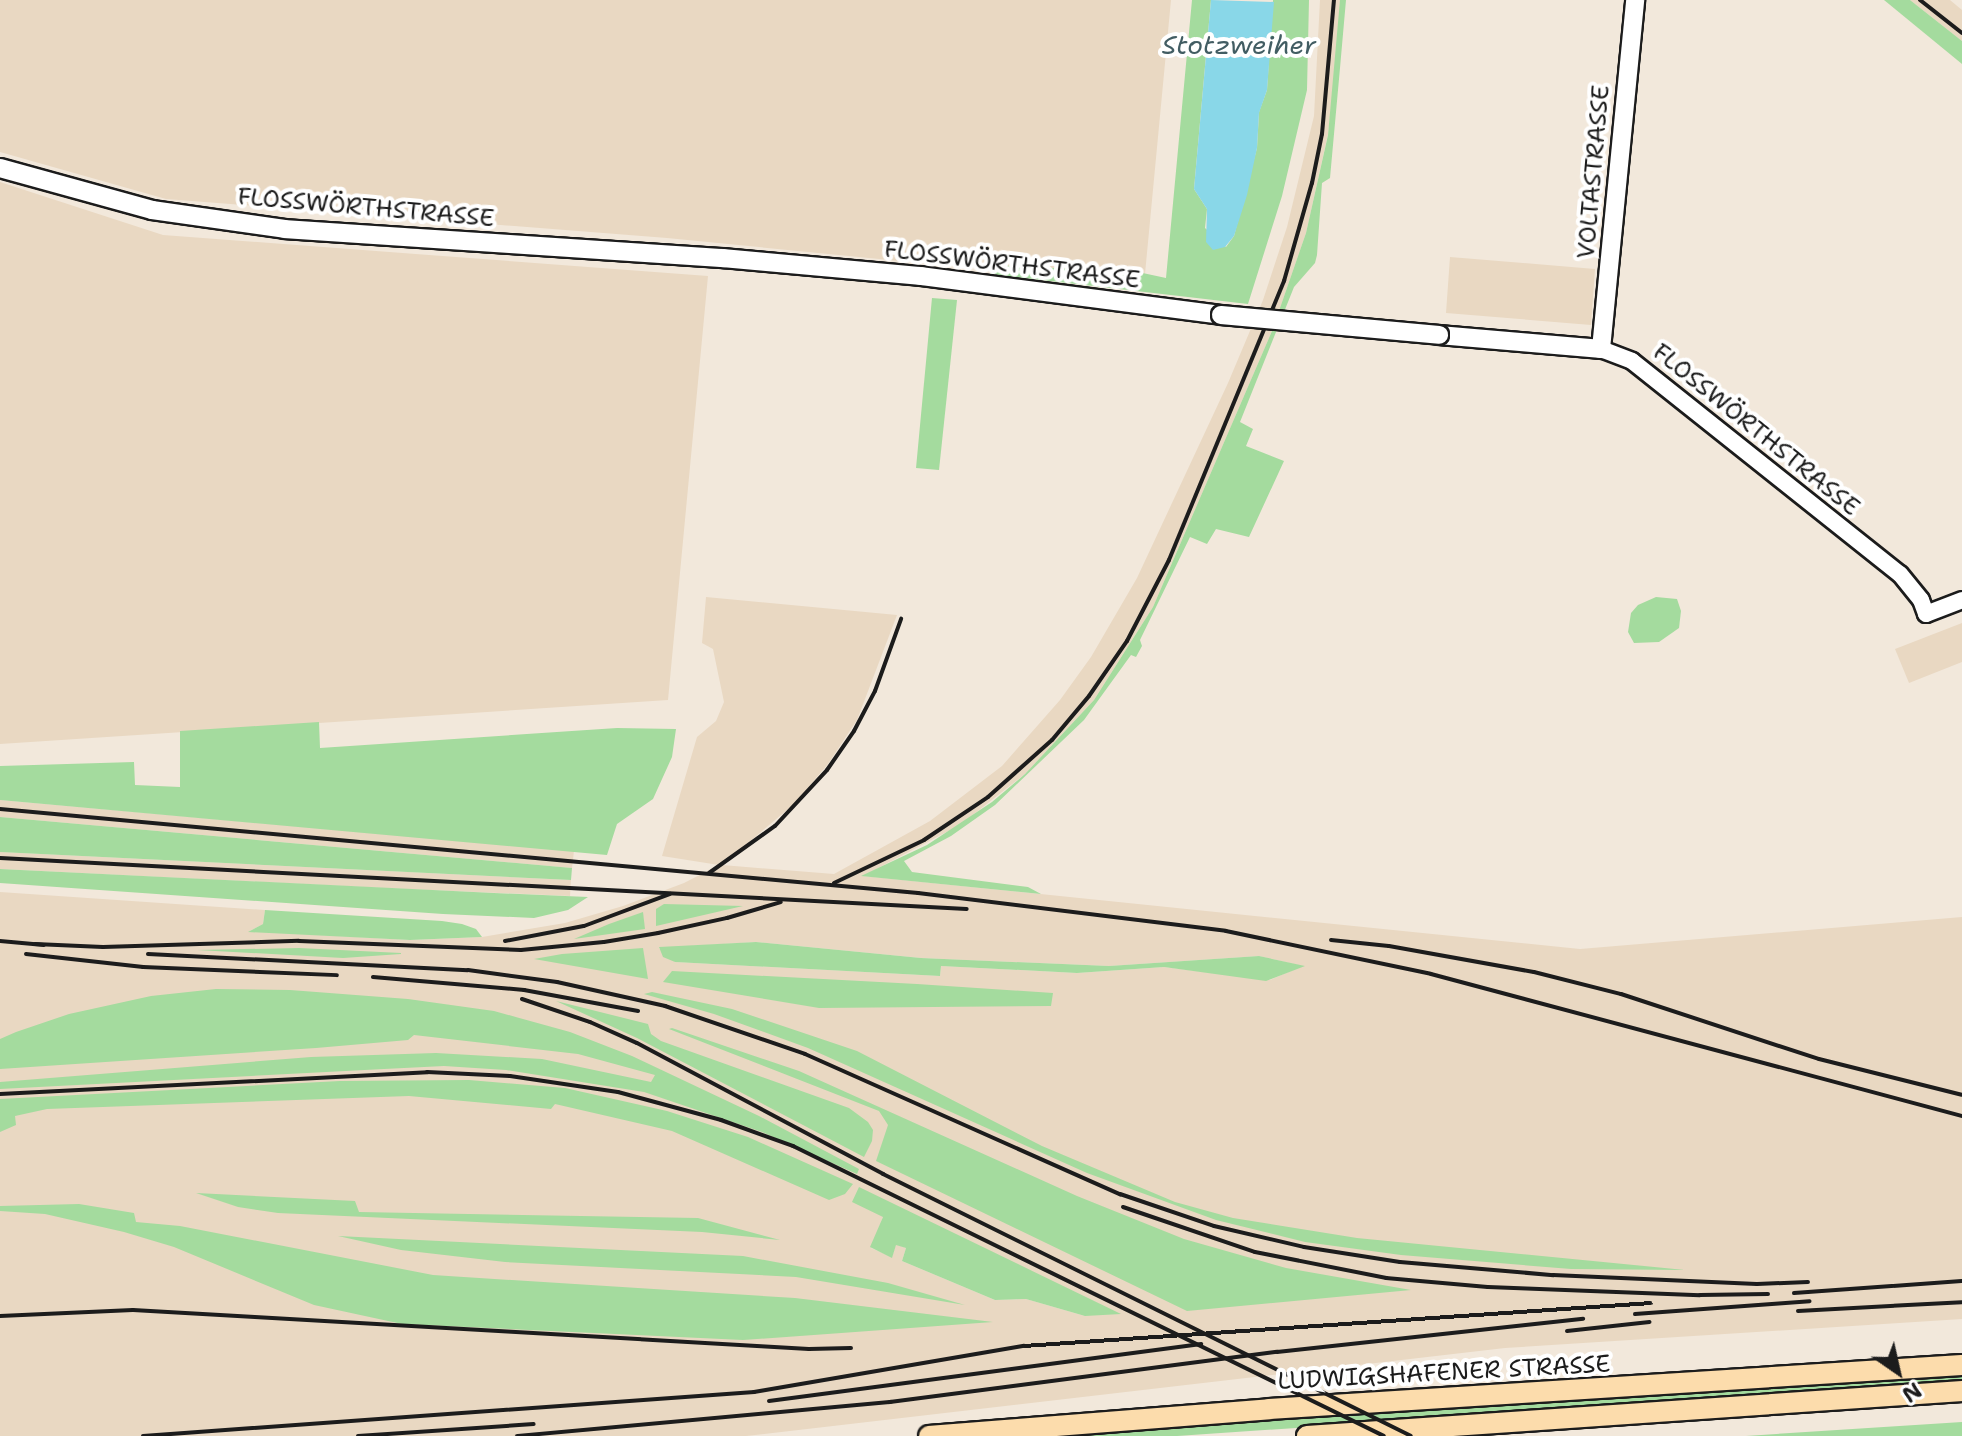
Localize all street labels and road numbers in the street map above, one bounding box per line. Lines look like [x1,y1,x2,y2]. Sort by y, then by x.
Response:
street label: VOLTASTRASSE [1572,84,1616,260]
street label: FLOSSWÖRTHSTRASSE [236,182,496,234]
street label: FLOSSWÖRTHSTRASSE [882,235,1142,295]
street label: FLOSSWÖRTHSTRASSE [1647,338,1865,522]
street label: LUDWIGSHAFENER STRASSE [1277,1350,1611,1396]

